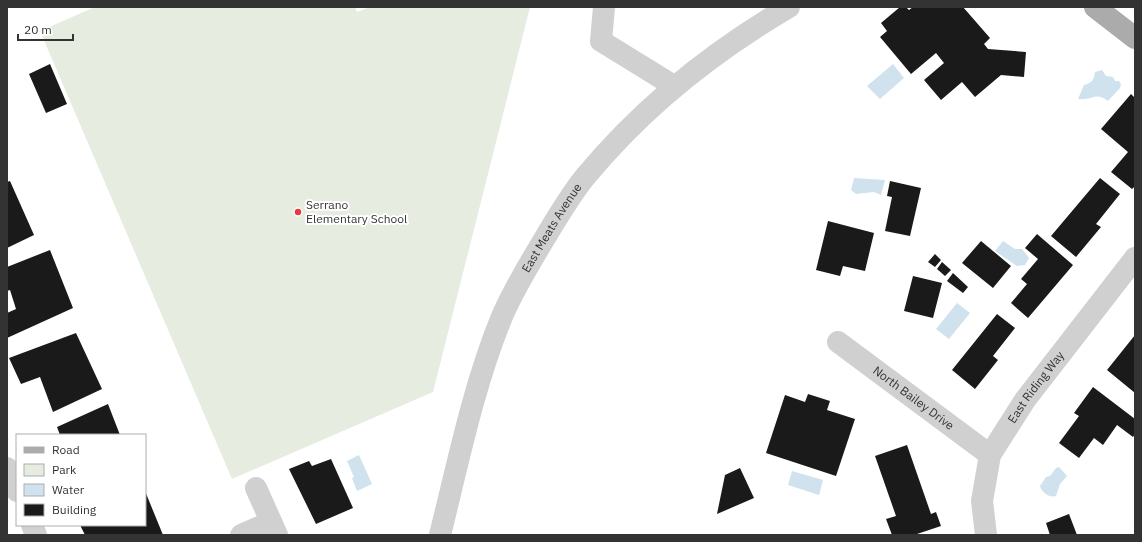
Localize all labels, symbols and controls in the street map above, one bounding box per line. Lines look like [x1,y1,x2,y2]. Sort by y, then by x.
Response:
scale bar [18,16,73,42]
text: 20 m [24,22,52,37]
street label: East Meats Avenue [518,180,585,275]
place label: Serrano Elementary School [306,197,407,226]
marker: Serrano Elementary School [293,207,303,217]
street label: East Riding Way [1004,348,1067,426]
street label: North Bailey Drive [870,363,958,433]
legend [16,434,146,526]
text: Road [52,442,80,457]
text: Park [52,462,77,477]
text: Water [52,482,85,497]
text: Building [52,502,97,517]

